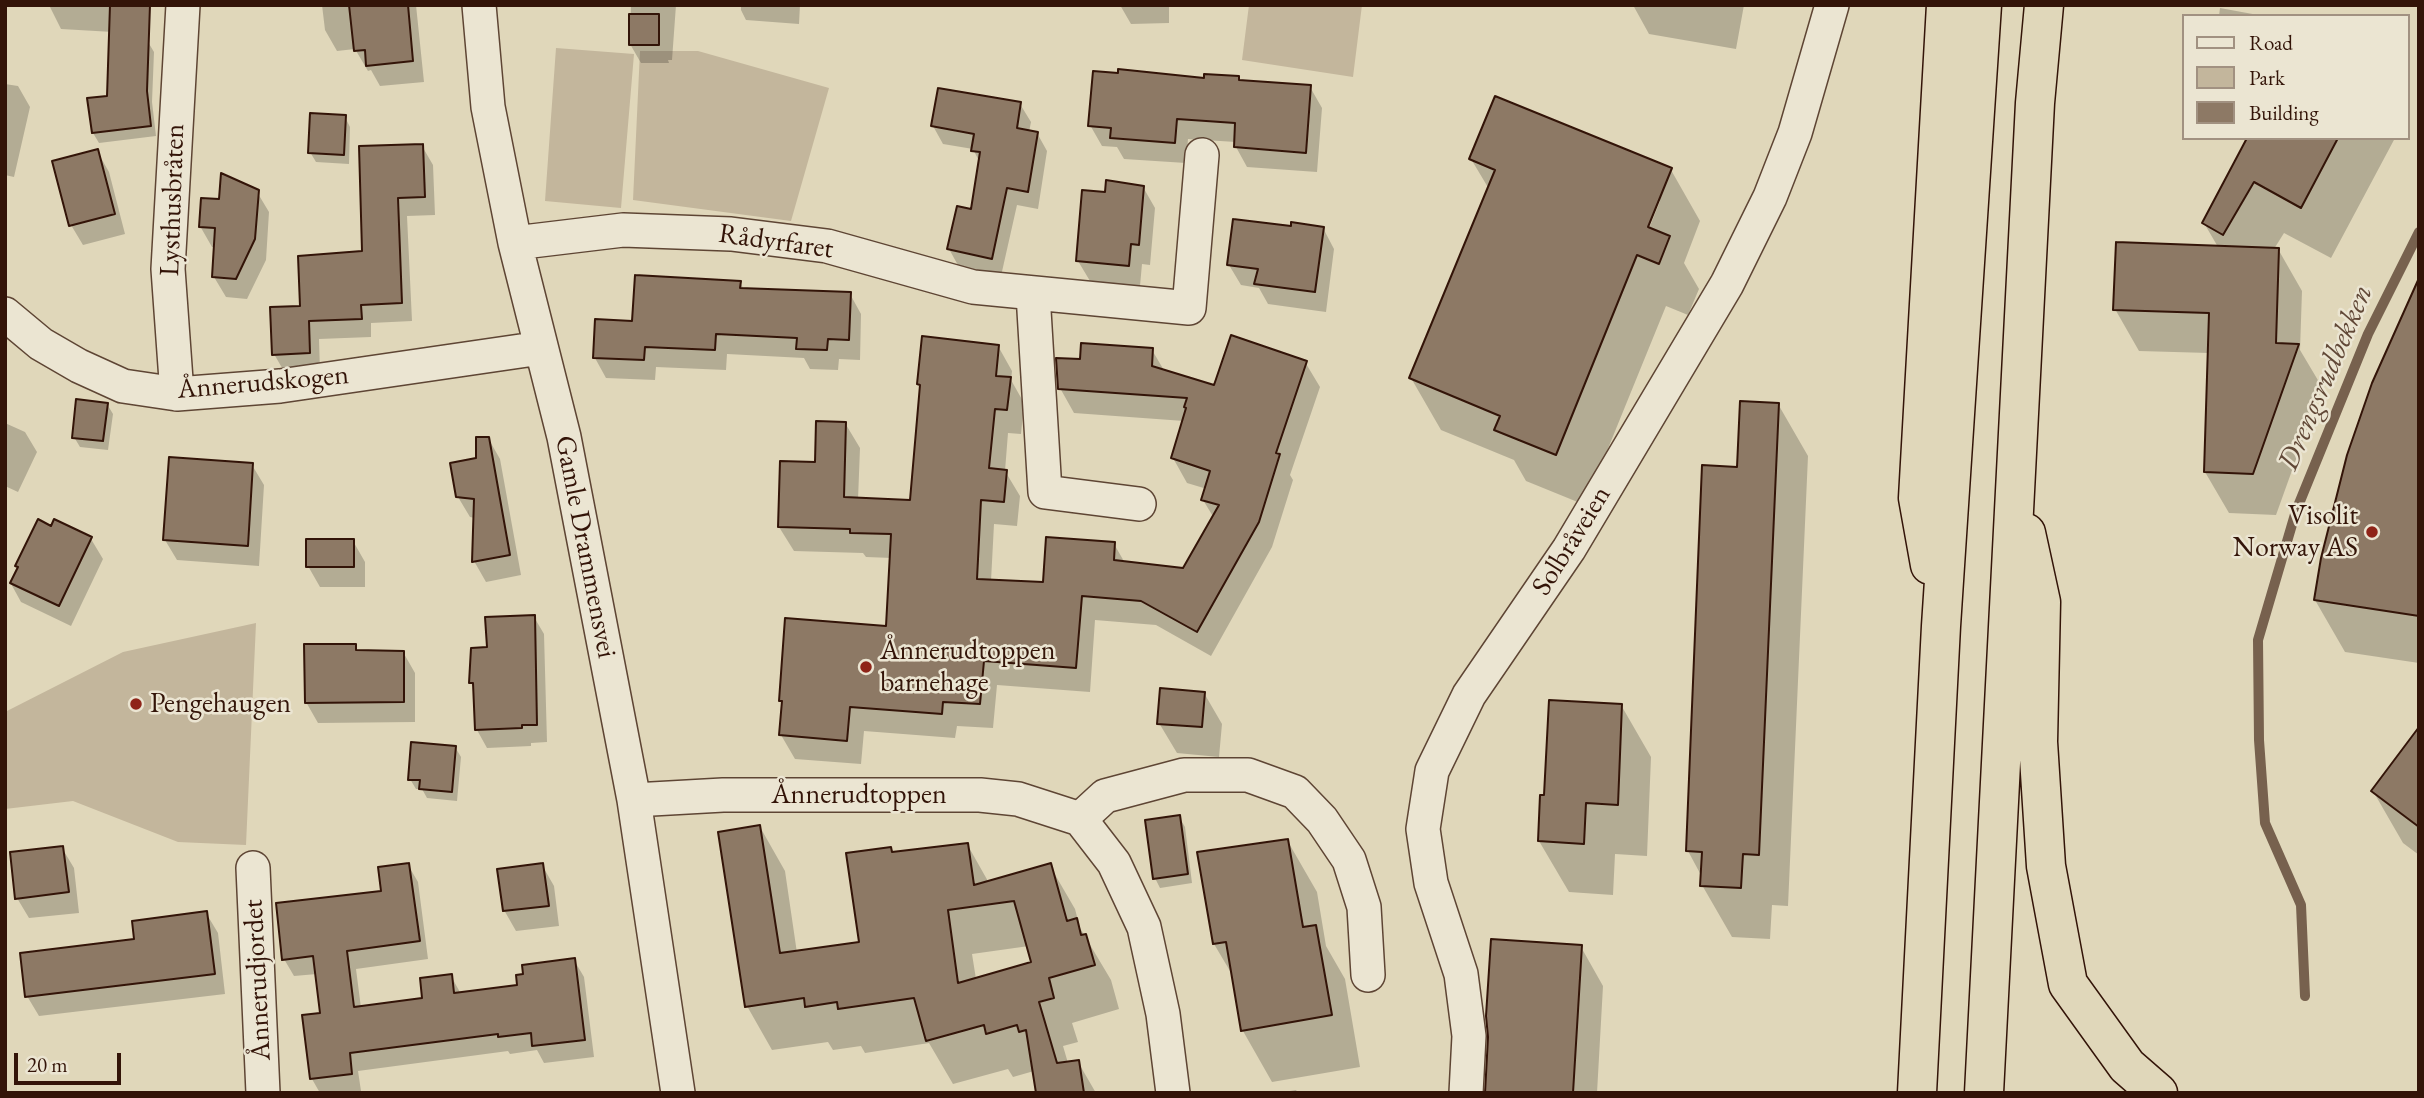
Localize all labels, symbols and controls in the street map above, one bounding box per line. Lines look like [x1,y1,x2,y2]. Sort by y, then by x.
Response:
legend [2182,14,2410,140]
text: Road [2249,29,2293,56]
text: Park [2249,64,2285,91]
text: Building [2249,99,2319,126]
street label: Lysthusbråten [154,123,192,277]
street label: Rådyrfaret [717,217,835,267]
water label: Drengsrudbekken [2271,280,2381,476]
street label: Ånnerudskogen [176,359,350,407]
street label: Gamle Drammensvei [547,433,623,661]
street label: Solbråveien [1525,480,1619,602]
place label: Visolit Norway AS [2233,499,2358,565]
marker: Visolit Norway AS [2364,524,2380,540]
place label: Ånnerudtoppen barnehage [880,634,1056,700]
marker: Ånnerudtoppen barnehage [858,659,874,675]
place label: Pengehaugen [150,687,291,721]
marker: Pengehaugen [128,696,144,712]
street label: Ånnerudtoppen [771,778,947,812]
street label: Ånnerudjordet [237,898,279,1062]
scale bar [18,1038,124,1082]
text: 20 m [27,1051,68,1078]

